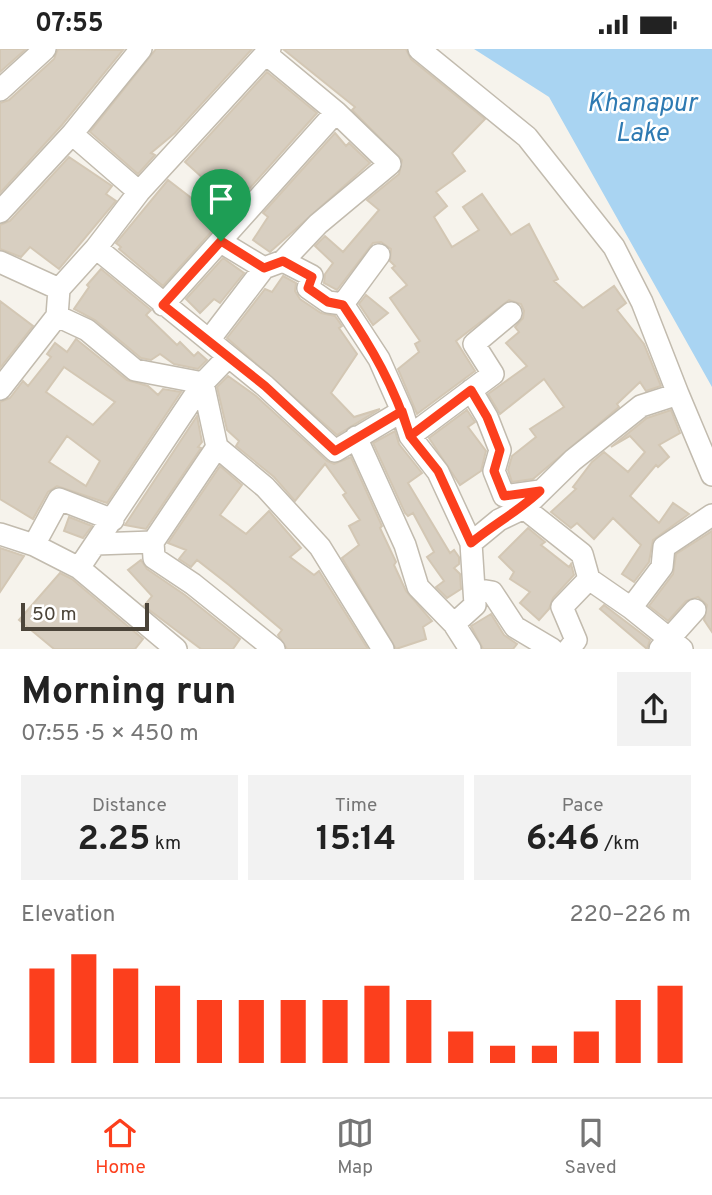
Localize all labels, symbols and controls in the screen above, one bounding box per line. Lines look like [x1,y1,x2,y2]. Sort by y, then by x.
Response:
text: 07:55 [35,8,104,41]
water label: Khanapur Lake [587,88,699,151]
pin [191,169,251,241]
icon: arrive [202,180,240,218]
scale bar [21,600,149,632]
text: 50 m [32,603,77,627]
text: Morning run [21,669,237,718]
button: share [617,672,691,746]
text: 07:55 · 5 × 450 m [21,720,199,749]
text: Distance [92,794,167,818]
text: Time [335,794,377,818]
text: Pace [562,794,604,818]
text: 2.25 [78,818,150,862]
text: 15:14 [316,818,396,862]
text: 6:46 [526,818,600,862]
text: km [150,832,181,856]
text: /km [600,832,640,856]
text: Elevation [21,901,116,930]
text: 220–226 m [570,901,691,930]
tab: Home [95,1114,146,1180]
tab: Map [336,1114,374,1180]
tab: Saved [565,1114,617,1180]

